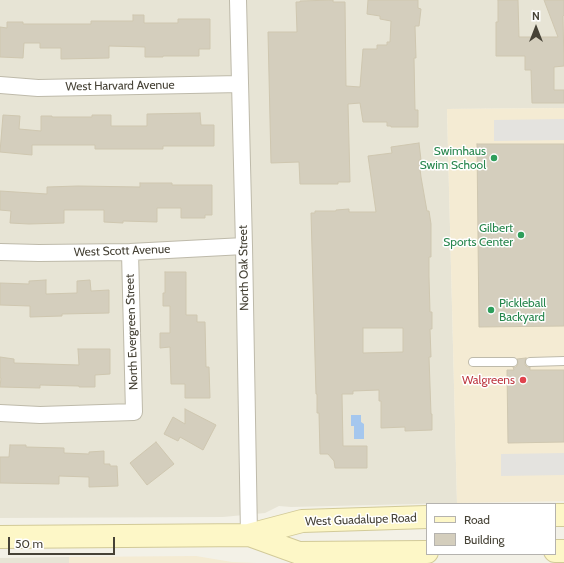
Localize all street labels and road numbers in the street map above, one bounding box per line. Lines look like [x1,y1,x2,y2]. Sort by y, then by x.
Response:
street label: West Harvard Avenue [65,78,175,94]
street label: North Oak Street [236,225,252,311]
street label: West Scott Avenue [74,242,170,260]
street label: North Evergreen Street [123,274,141,390]
street label: West Guadalupe Road [305,511,417,529]

